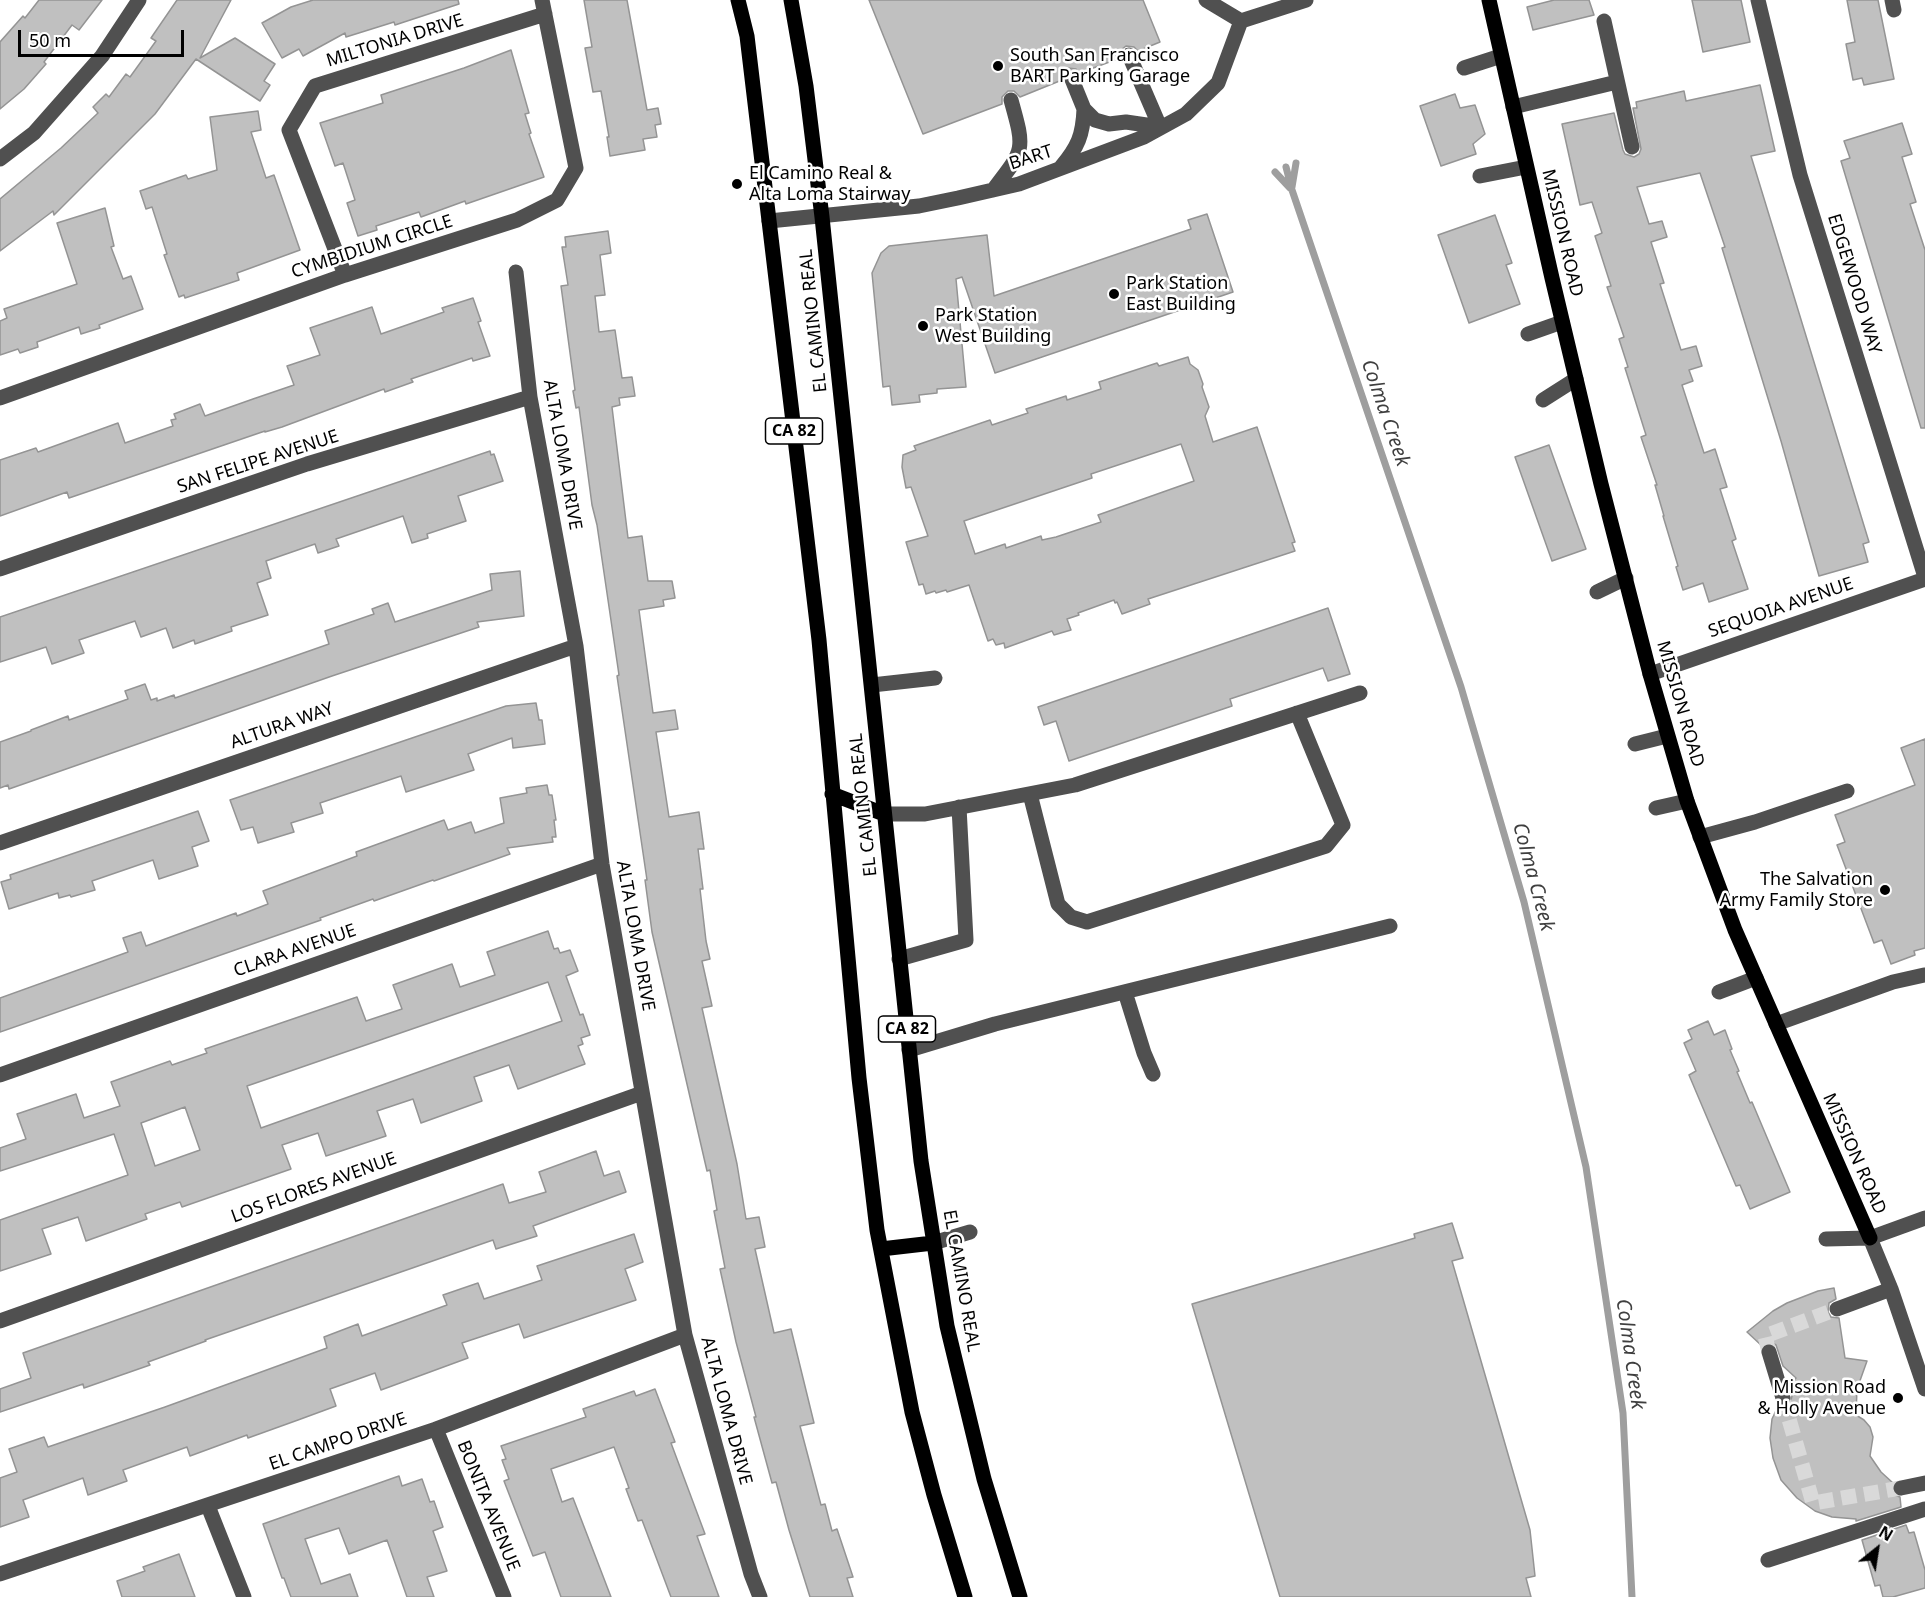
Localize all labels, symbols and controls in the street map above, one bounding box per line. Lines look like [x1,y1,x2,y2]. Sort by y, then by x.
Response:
street label: MILTONIA DRIVE [324,10,466,72]
scale bar [21,18,188,56]
text: 50 m [29,28,71,52]
place label: South San Francisco BART Parking Garage [1010,45,1190,88]
marker: South San Francisco BART Parking Garage [991,59,1005,73]
street label: BART [1007,141,1055,175]
place label: El Camino Real & Alta Loma Stairway [749,163,910,206]
street label: MISSION ROAD [1537,167,1587,299]
marker: El Camino Real & Alta Loma Stairway [730,177,744,191]
street label: CYMBIDIUM CIRCLE [288,211,456,283]
street label: EDGEWOOD WAY [1822,211,1886,357]
street label: EL CAMINO REAL [796,248,832,394]
place label: Park Station East Building [1126,273,1236,316]
marker: Park Station East Building [1107,287,1121,301]
place label: Park Station West Building [935,305,1051,348]
marker: Park Station West Building [916,319,930,333]
water label: Colma Creek [1356,356,1414,470]
street label: ALTA LOMA DRIVE [538,378,586,532]
road number: CA 82 [766,418,822,444]
street label: SAN FELIPE AVENUE [174,426,342,498]
street label: SEQUOIA AVENUE [1706,573,1856,643]
street label: MISSION ROAD [1652,638,1708,770]
street label: ALTURA WAY [228,698,336,754]
street label: EL CAMINO REAL [846,732,882,878]
water label: Colma Creek [1507,820,1559,934]
street label: ALTA LOMA DRIVE [611,859,659,1013]
place label: The Salvation Army Family Store [1719,869,1873,912]
marker: The Salvation Army Family Store [1878,883,1892,897]
street label: CLARA AVENUE [231,920,359,982]
road number: CA 82 [878,1016,936,1042]
street label: MISSION ROAD [1818,1090,1890,1218]
street label: LOS FLORES AVENUE [228,1148,400,1228]
street label: EL CAMINO REAL [938,1208,984,1354]
water label: Colma Creek [1610,1297,1650,1411]
street label: ALTA LOMA DRIVE [696,1335,756,1487]
place label: Mission Road & Holly Avenue [1758,1377,1886,1420]
marker: Mission Road & Holly Avenue [1891,1391,1905,1405]
street label: EL CAMPO DRIVE [266,1408,410,1476]
street label: BONITA AVENUE [452,1438,524,1574]
north arrow [1847,1519,1907,1579]
text: N [1875,1521,1897,1546]

